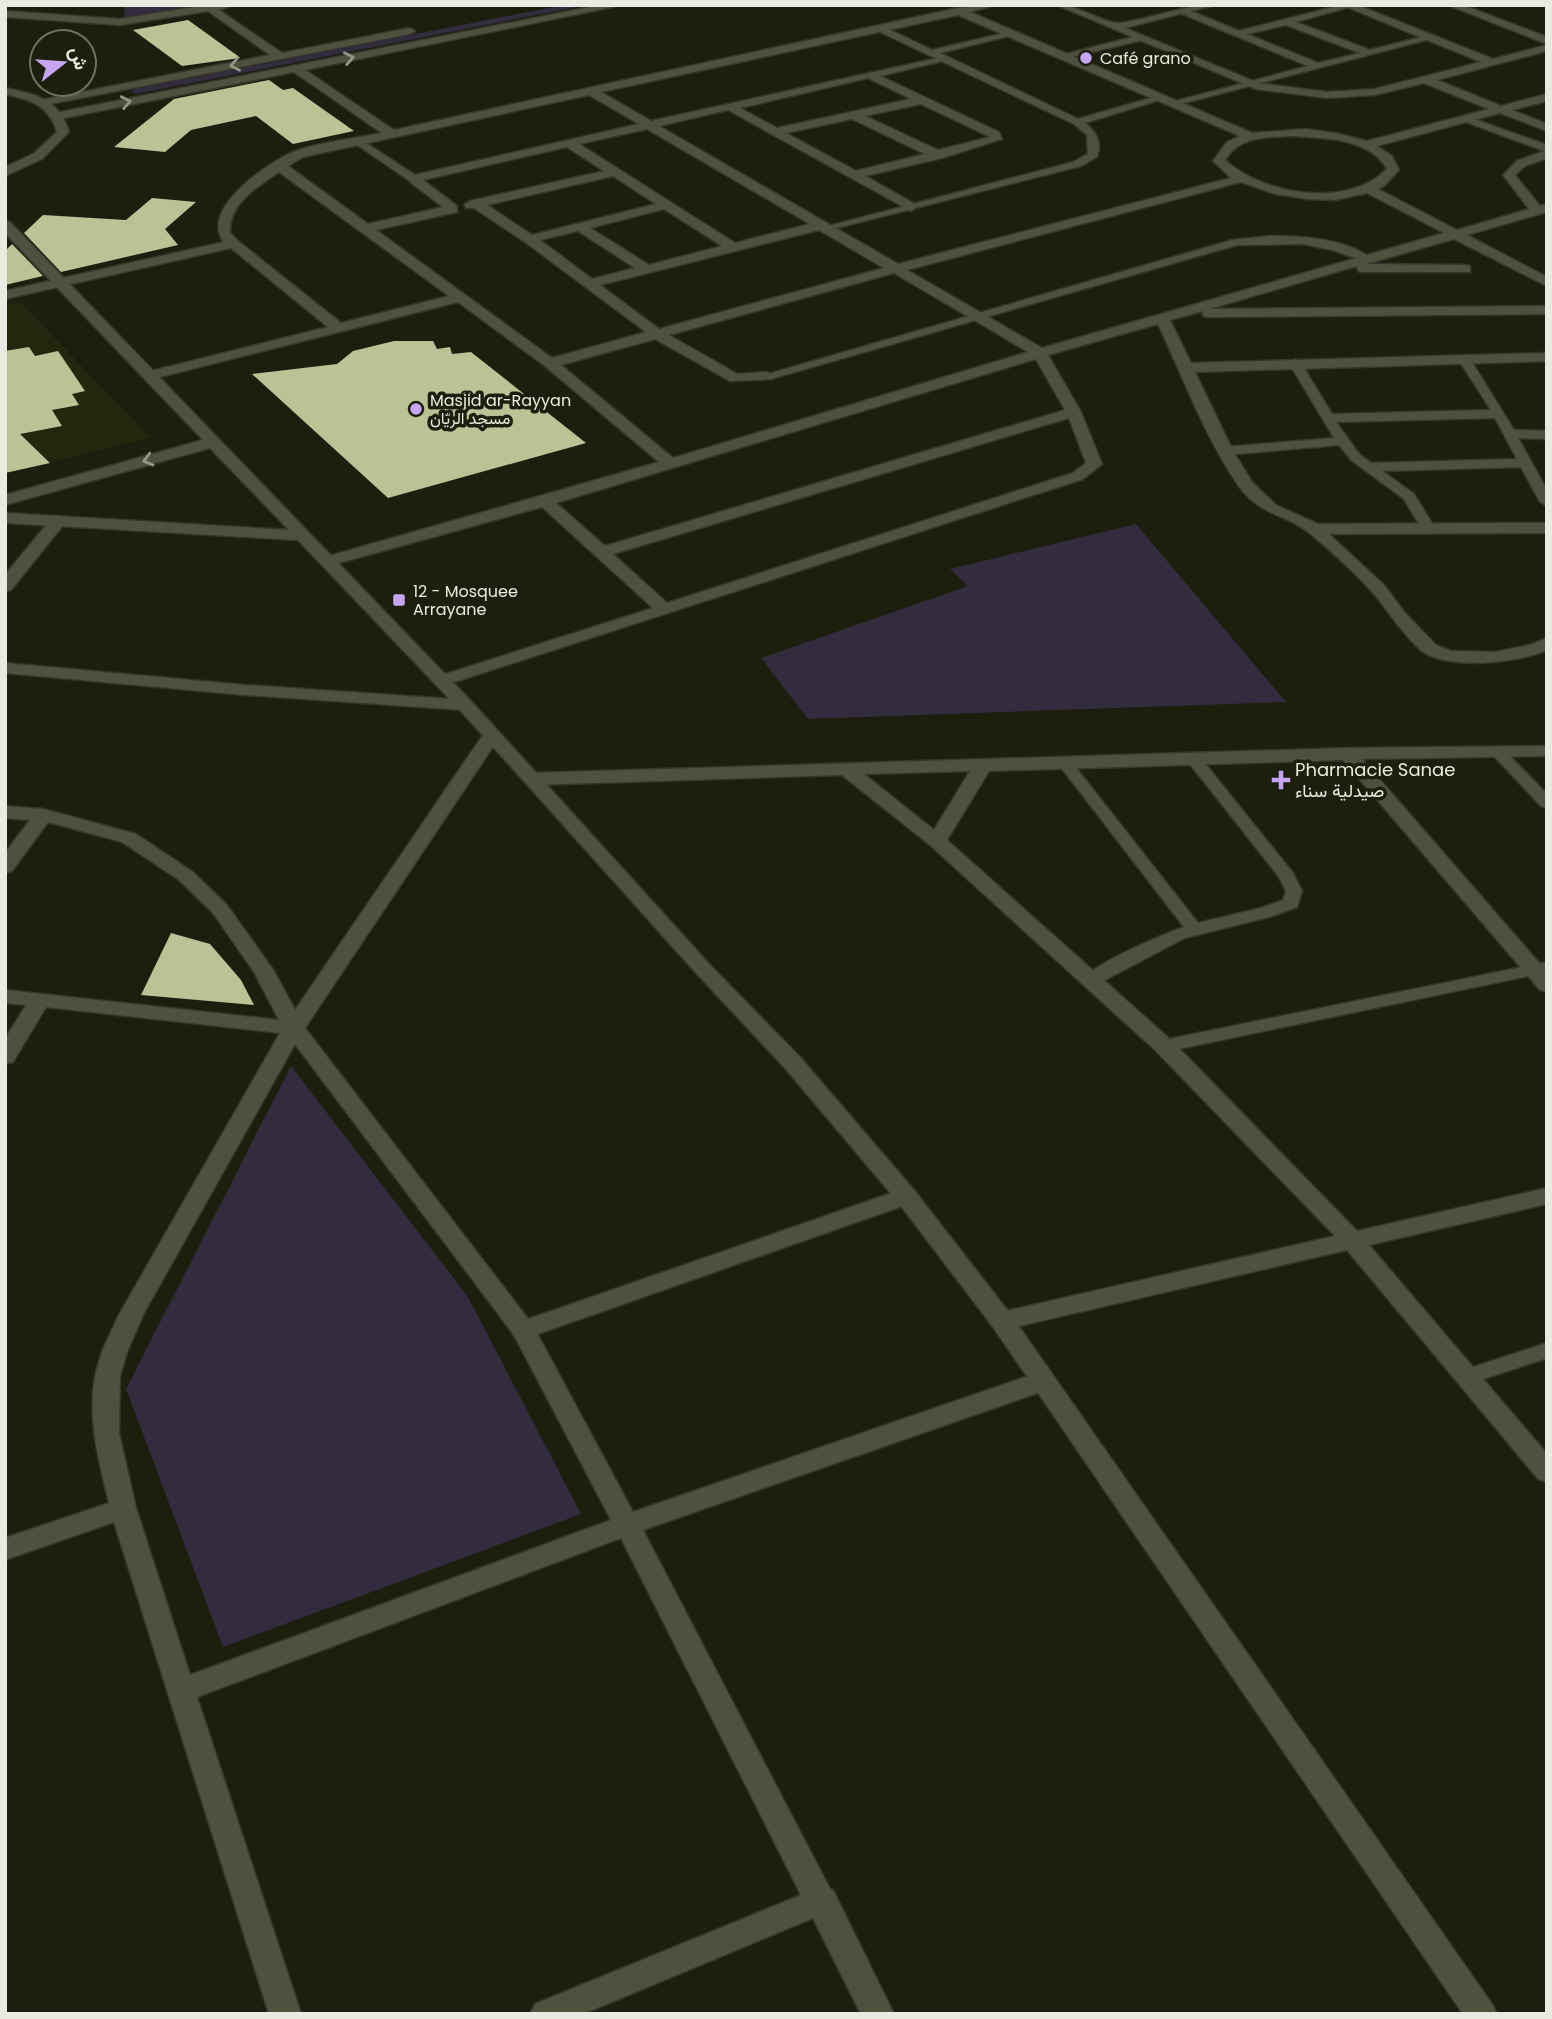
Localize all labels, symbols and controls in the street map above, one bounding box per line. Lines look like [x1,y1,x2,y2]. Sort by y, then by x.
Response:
north arrow [28,28,98,98]
text: ش [63,43,95,73]
place label: Café grano [1100,47,1191,70]
marker: Café grano [1078,50,1094,66]
one-way arrow [343,51,355,66]
one-way arrow [229,57,241,72]
one-way arrow [120,95,132,110]
place label: Masjid ar-Rayyan مسجد الريّان [430,389,571,430]
marker: Masjid ar-Rayyan مسجد الريّان [408,401,424,417]
one-way arrow [143,452,155,467]
place label: 12 - Mosquee Arrayane [413,580,518,621]
marker: 12 - Mosquee Arrayane [391,592,407,608]
place label: Pharmacie Sanae صيدلية سناء [1295,757,1455,803]
marker: Pharmacie Sanae صيدلية سناء [1273,772,1289,788]

